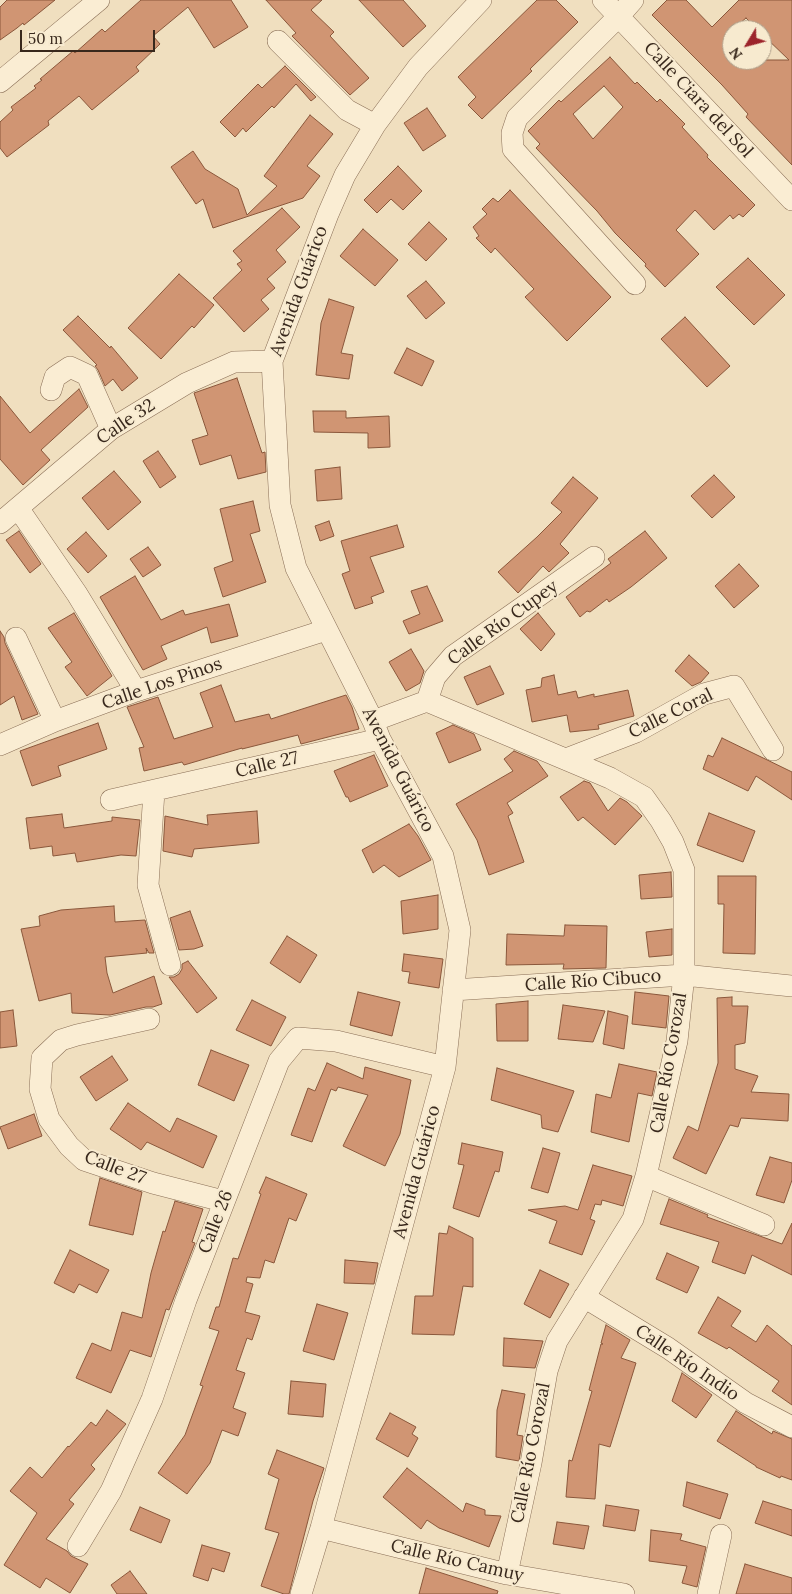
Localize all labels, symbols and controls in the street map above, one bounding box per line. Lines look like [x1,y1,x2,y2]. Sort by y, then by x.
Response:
scale bar [22,20,158,52]
north arrow [722,20,772,70]
text: 50 m [28,29,63,48]
street label: Calle Ciara del Sol [639,38,757,162]
text: N [725,44,746,63]
street label: Avenida Guárico [265,223,333,359]
street label: Calle 32 [93,395,159,449]
street label: Calle Río Cupey [444,576,562,670]
street label: Calle Los Pinos [99,653,225,715]
street label: Calle Coral [625,684,717,744]
street label: Avenida Guárico [357,704,439,836]
street label: Calle 27 [233,747,301,783]
street label: Calle Río Cibuco [524,965,662,997]
street label: Calle Río Corozal [646,991,692,1135]
street label: Avenida Guárico [389,1103,445,1241]
street label: Calle 27 [81,1146,149,1190]
street label: Calle 26 [194,1187,238,1257]
street label: Calle Río Indio [631,1320,743,1406]
street label: Calle Río Corozal [507,1381,555,1525]
street label: Calle Río Camuy [388,1535,526,1587]

